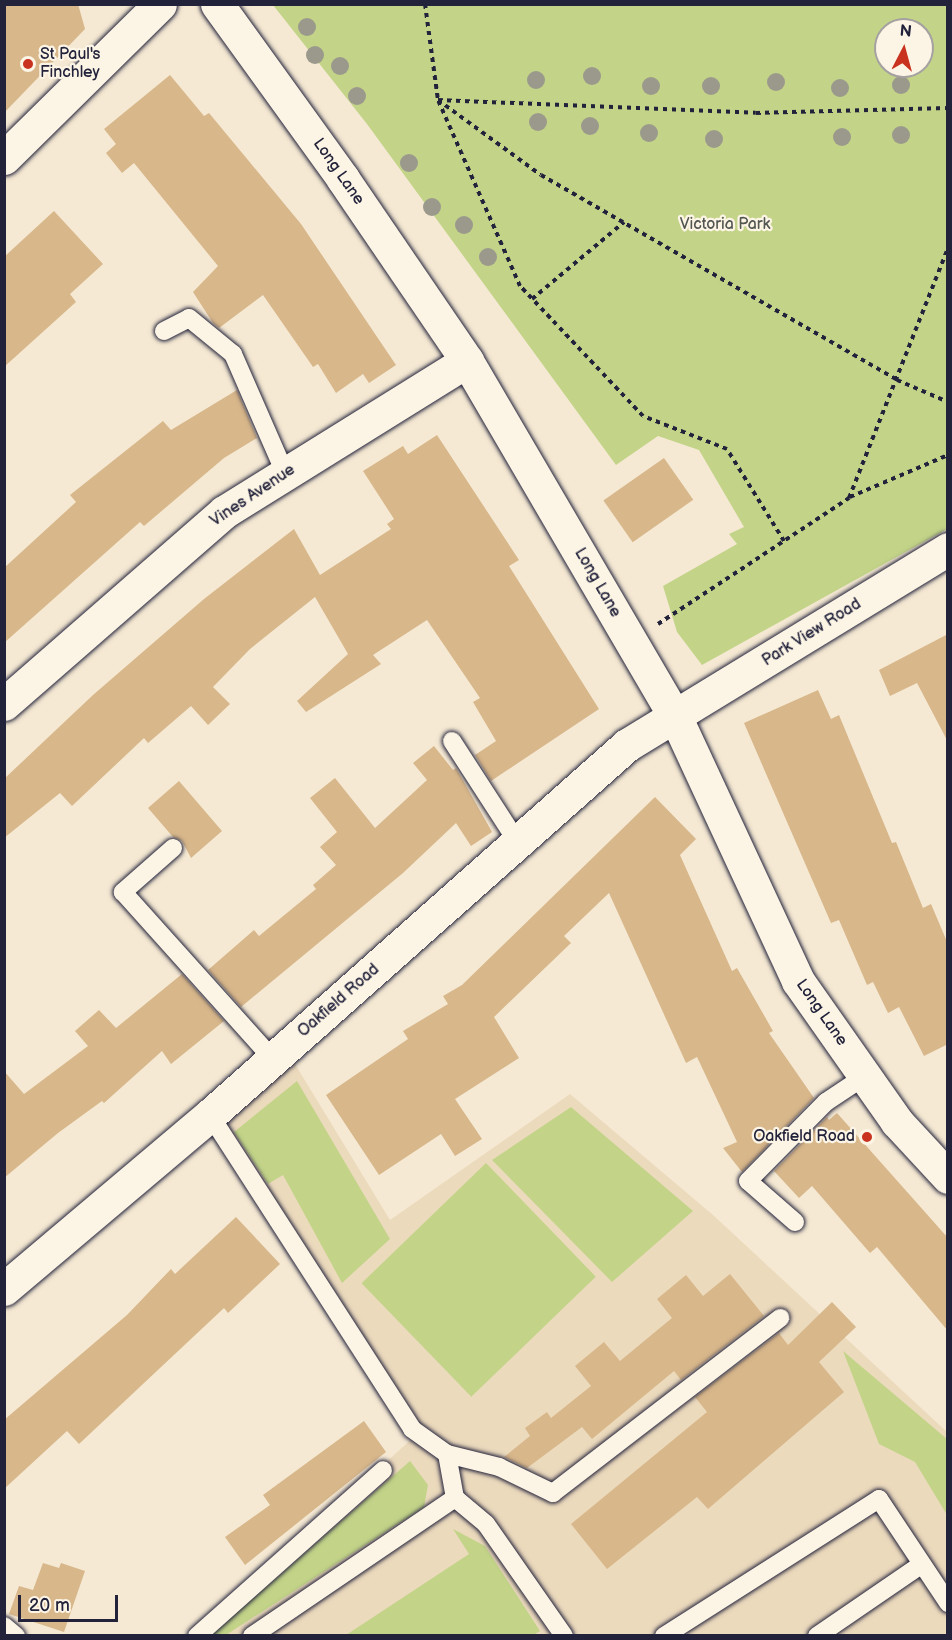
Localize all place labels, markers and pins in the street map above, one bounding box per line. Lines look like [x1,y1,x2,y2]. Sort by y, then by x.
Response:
place label: St Paul's Finchley [40,45,100,83]
marker: St Paul's Finchley [21,57,35,71]
place label: Oakfield Road [753,1127,855,1147]
marker: Oakfield Road [860,1130,874,1144]

